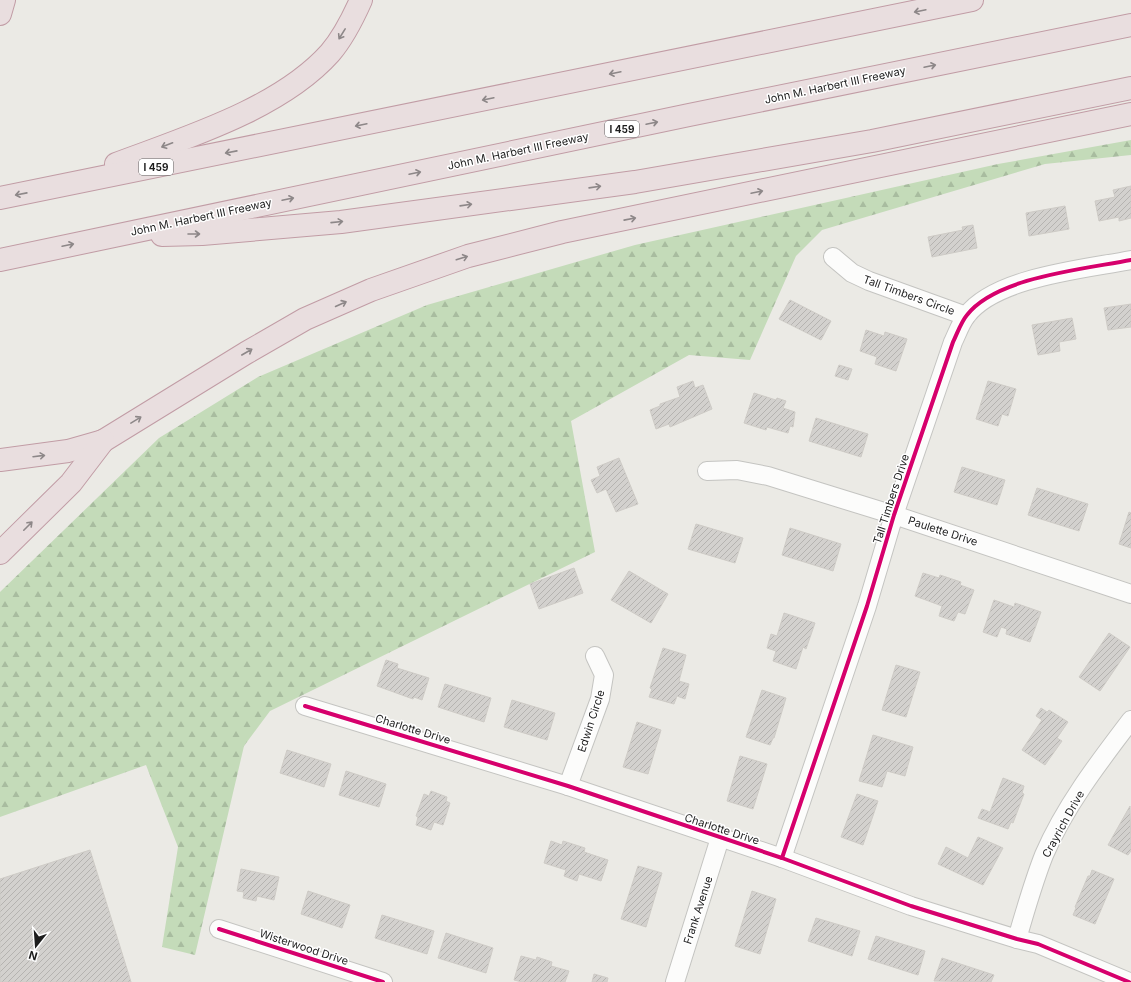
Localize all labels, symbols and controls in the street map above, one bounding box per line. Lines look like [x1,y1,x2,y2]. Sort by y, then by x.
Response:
one-way arrow [914,7,927,15]
one-way arrow [338,28,346,40]
one-way arrow [923,61,936,69]
street label: John M. Harbert III Freeway [763,63,907,107]
one-way arrow [609,69,622,77]
one-way arrow [482,96,495,104]
one-way arrow [645,118,658,126]
road number: I 459 [605,121,639,137]
one-way arrow [354,122,367,130]
street label: John M. Harbert III Freeway [446,129,590,173]
one-way arrow [162,141,174,149]
one-way arrow [225,148,238,156]
road number: I 459 [139,159,173,175]
one-way arrow [408,168,421,176]
one-way arrow [588,183,601,191]
one-way arrow [750,187,763,195]
one-way arrow [15,190,28,198]
street label: John M. Harbert III Freeway [129,195,273,239]
one-way arrow [281,195,294,203]
one-way arrow [459,201,472,209]
one-way arrow [623,214,636,222]
one-way arrow [330,218,343,226]
one-way arrow [187,231,200,238]
one-way arrow [62,240,75,248]
one-way arrow [456,254,469,261]
street label: Tall Timbers Circle [861,272,957,318]
one-way arrow [334,299,346,307]
one-way arrow [241,348,253,356]
one-way arrow [130,416,142,424]
one-way arrow [32,452,45,460]
street label: Tall Timbers Drive [870,452,912,546]
street label: Paulette Drive [906,513,980,549]
one-way arrow [23,521,33,531]
street label: Edwin Circle [574,688,608,754]
street label: Charlotte Drive [374,711,452,747]
street label: Crayrich Drive [1039,788,1087,860]
street label: Charlotte Drive [683,810,761,848]
street label: Frank Avenue [680,874,716,946]
north arrow [16,926,56,966]
street label: Wisterwood Drive [258,926,350,968]
text: N [27,948,39,963]

